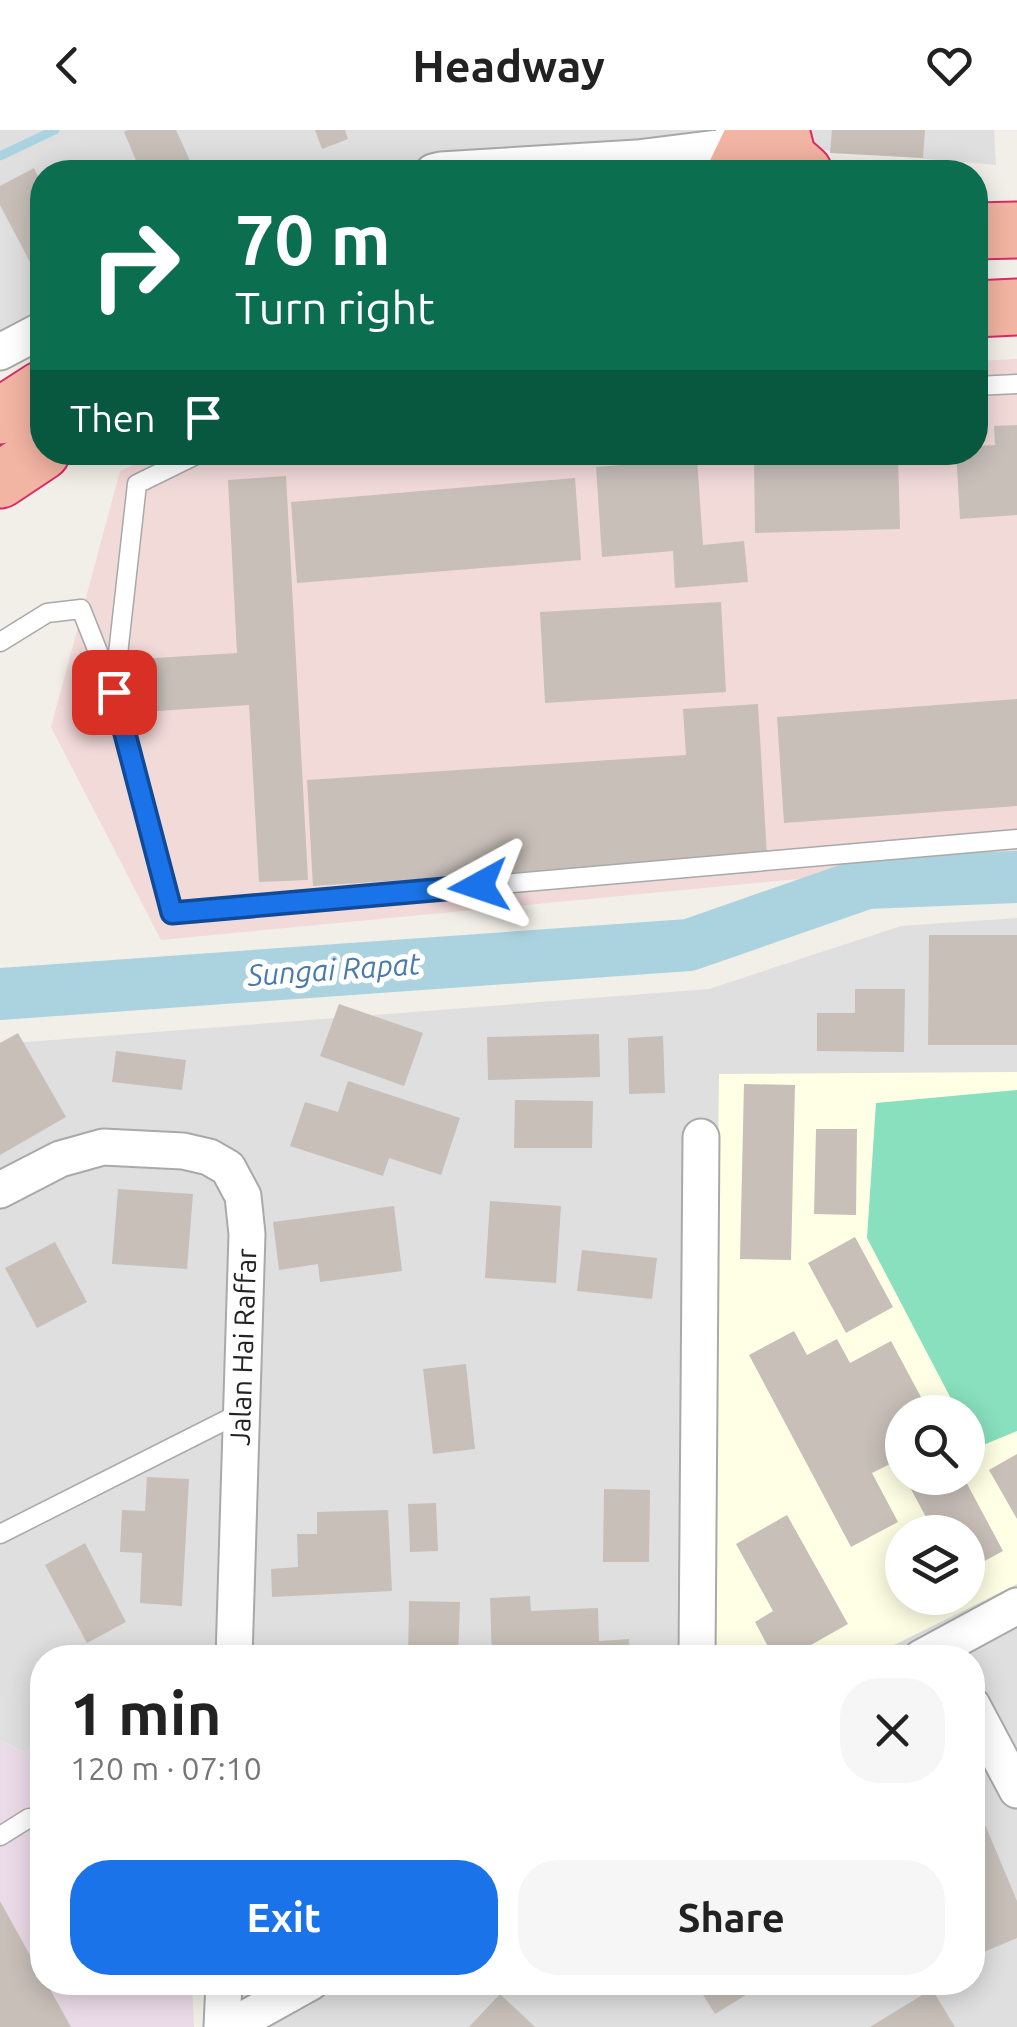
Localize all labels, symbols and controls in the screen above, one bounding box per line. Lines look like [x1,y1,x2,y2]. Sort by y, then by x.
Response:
icon: back [40,38,95,93]
icon: heart [922,38,977,93]
text: Headway [412,40,605,91]
icon: right [70,200,200,330]
text: 70 m [235,200,391,278]
text: Turn right [235,282,435,333]
icon: arrive [176,390,231,445]
text: Then [70,397,156,439]
pin [72,650,157,735]
icon: arrive [87,665,142,720]
position arrow [427,834,531,938]
water label: Sungai Rapat [245,946,422,992]
street label: Jalan Hai Raffar [224,1247,261,1446]
map controls [885,1395,985,1615]
button: search [885,1395,985,1495]
button: layers [885,1515,985,1615]
button: close [840,1678,945,1783]
text: 1 min [70,1679,222,1746]
text: 120 m · 07:10 [70,1750,262,1786]
button: Exit [70,1860,498,1975]
button: Share [518,1860,945,1975]

